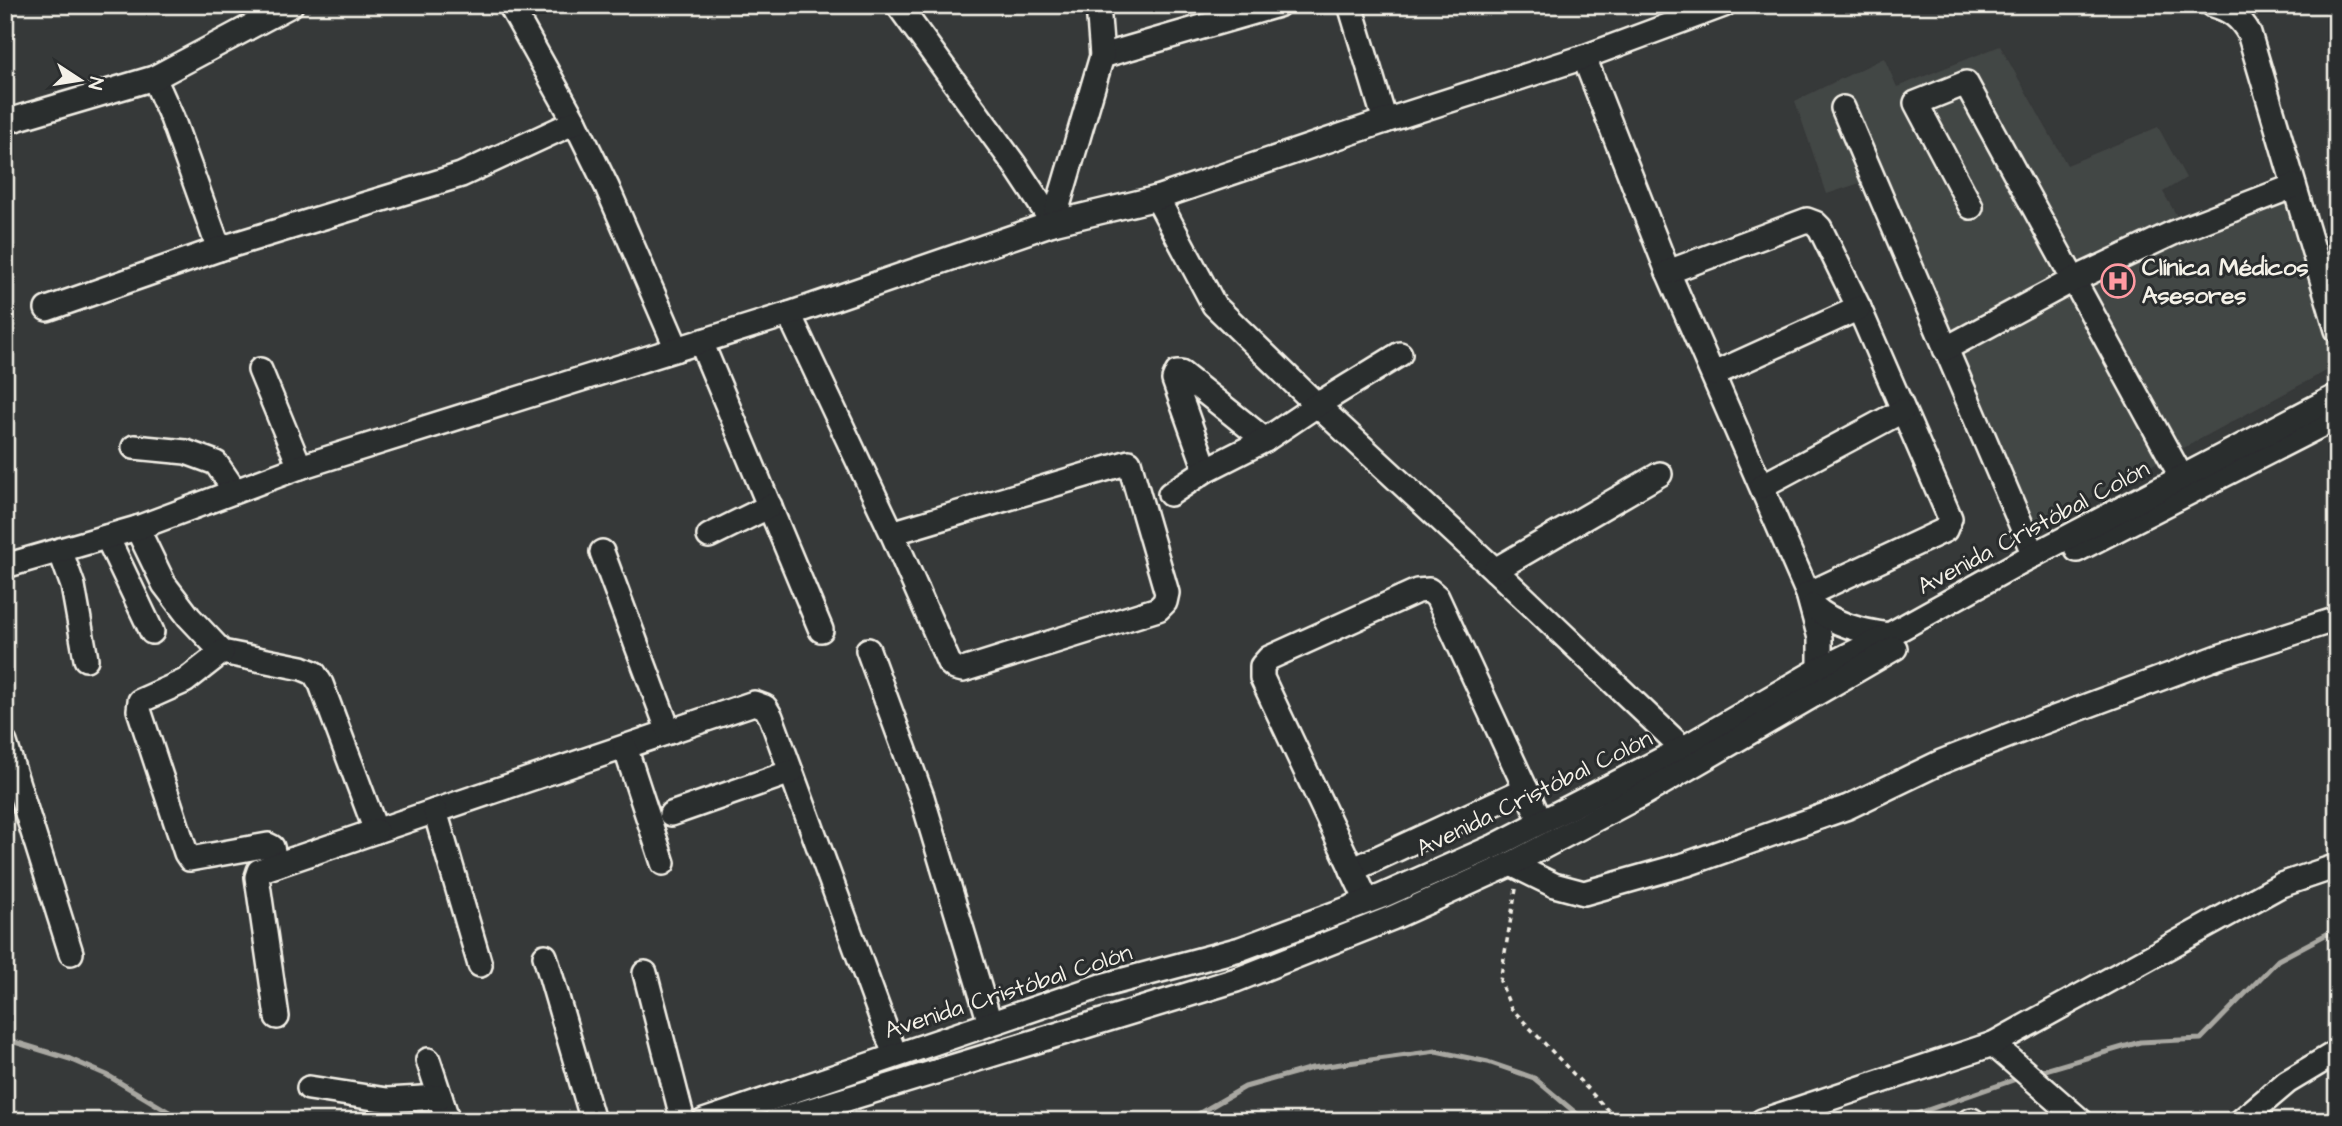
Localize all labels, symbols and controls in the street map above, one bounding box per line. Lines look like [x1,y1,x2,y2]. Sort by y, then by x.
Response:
north arrow [46,46,116,116]
text: N [81,75,110,92]
place label: Clínica Médicos Asesores [2142,251,2309,313]
hospital icon: Clínica Médicos Asesores [2099,262,2137,300]
street label: Avenida Cristóbal Colón [1911,452,2156,604]
street label: Avenida Cristóbal Colón [1411,722,1658,866]
street label: Avenida Cristóbal Colón [880,936,1136,1048]

